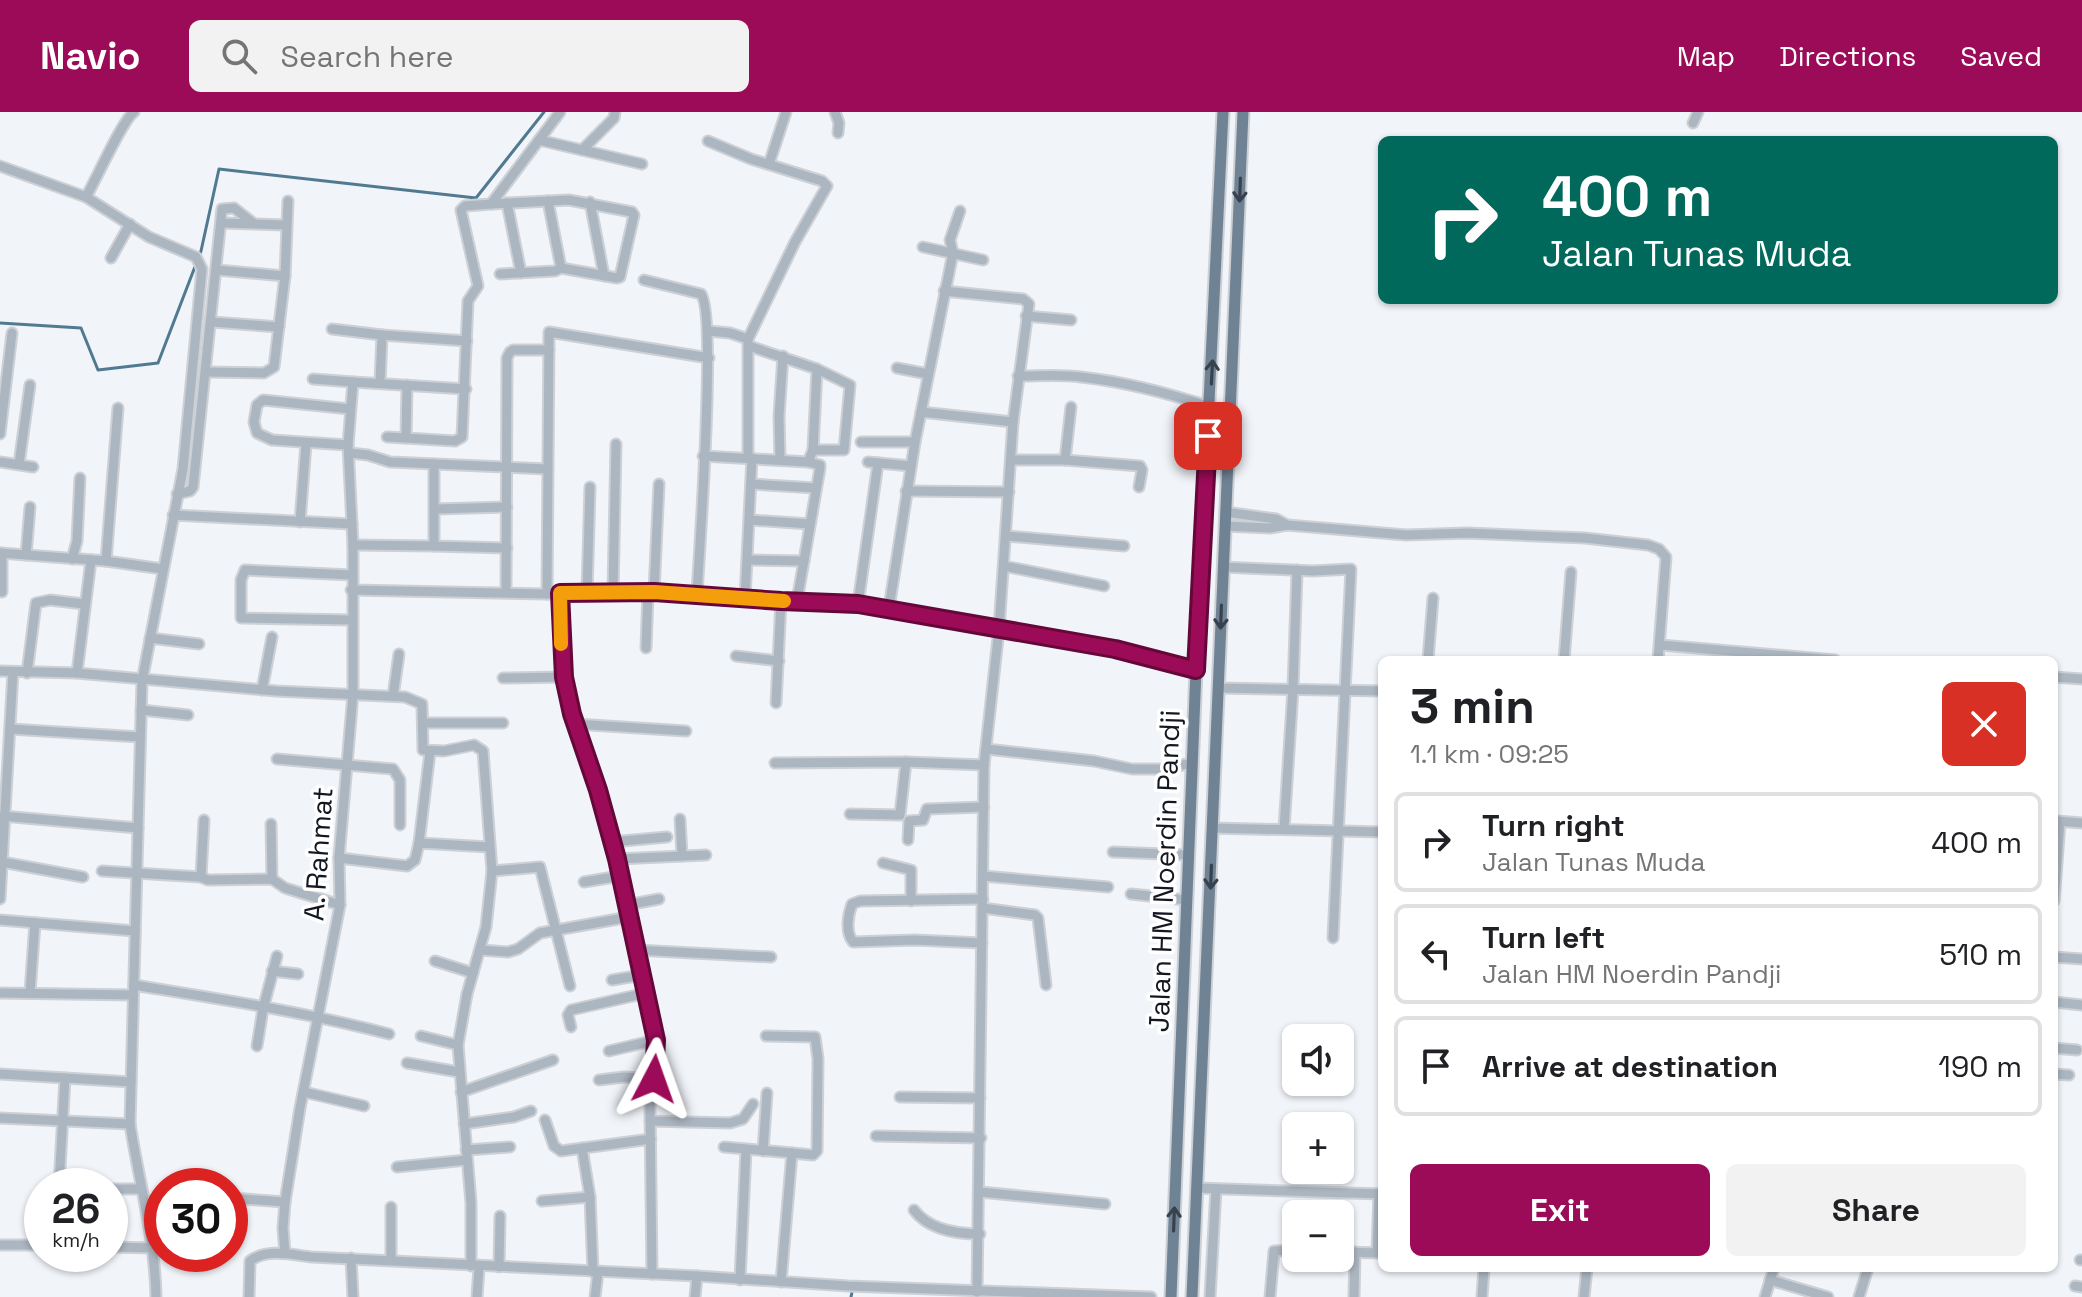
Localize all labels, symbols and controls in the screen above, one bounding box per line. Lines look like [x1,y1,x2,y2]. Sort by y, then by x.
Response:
search box [189,20,749,92]
text: Navio [40,32,141,80]
icon: search [217,34,261,78]
text: Search here [281,37,453,76]
text: Map [1677,38,1735,74]
text: Directions [1779,38,1916,74]
text: Saved [1960,38,2042,74]
text: 400 m [1542,161,1712,232]
icon: right [1410,168,1514,272]
one-way arrow [1233,176,1248,203]
text: Jalan Tunas Muda [1542,231,1851,277]
one-way arrow [1205,359,1220,386]
pin [1174,402,1242,470]
icon: arrive [1186,414,1230,458]
one-way arrow [1213,603,1228,630]
text: 3 min [1410,676,1535,737]
button: close [1942,682,2026,766]
street label: Jalan HM Noerdin Pandji [1140,709,1188,1033]
text: 1.1 km · 09:25 [1410,737,1569,771]
street label: A. Rahmat [295,786,341,922]
text: Turn right [1482,806,1625,845]
icon: right [1414,820,1458,864]
text: 400 m [1931,823,2022,862]
text: Jalan Tunas Muda [1482,845,1705,879]
one-way arrow [1203,863,1218,890]
text: Turn left [1482,918,1605,957]
icon: left [1414,932,1458,976]
text: 510 m [1939,935,2022,974]
text: Jalan HM Noerdin Pandji [1482,957,1781,991]
map controls [1282,1024,1354,1272]
button: sound [1282,1024,1354,1096]
position arrow [612,1037,696,1121]
icon: arrive [1414,1044,1458,1088]
text: Arrive at destination [1482,1047,1778,1086]
text: 190 m [1938,1047,2022,1086]
button: + [1282,1112,1354,1184]
button: Exit [1410,1164,1710,1256]
button: Share [1726,1164,2026,1256]
speed limit sign: 30 [144,1168,248,1272]
text: 26 [52,1184,100,1235]
button: − [1282,1200,1354,1272]
one-way arrow [1167,1206,1182,1233]
text: km/h [52,1227,100,1253]

